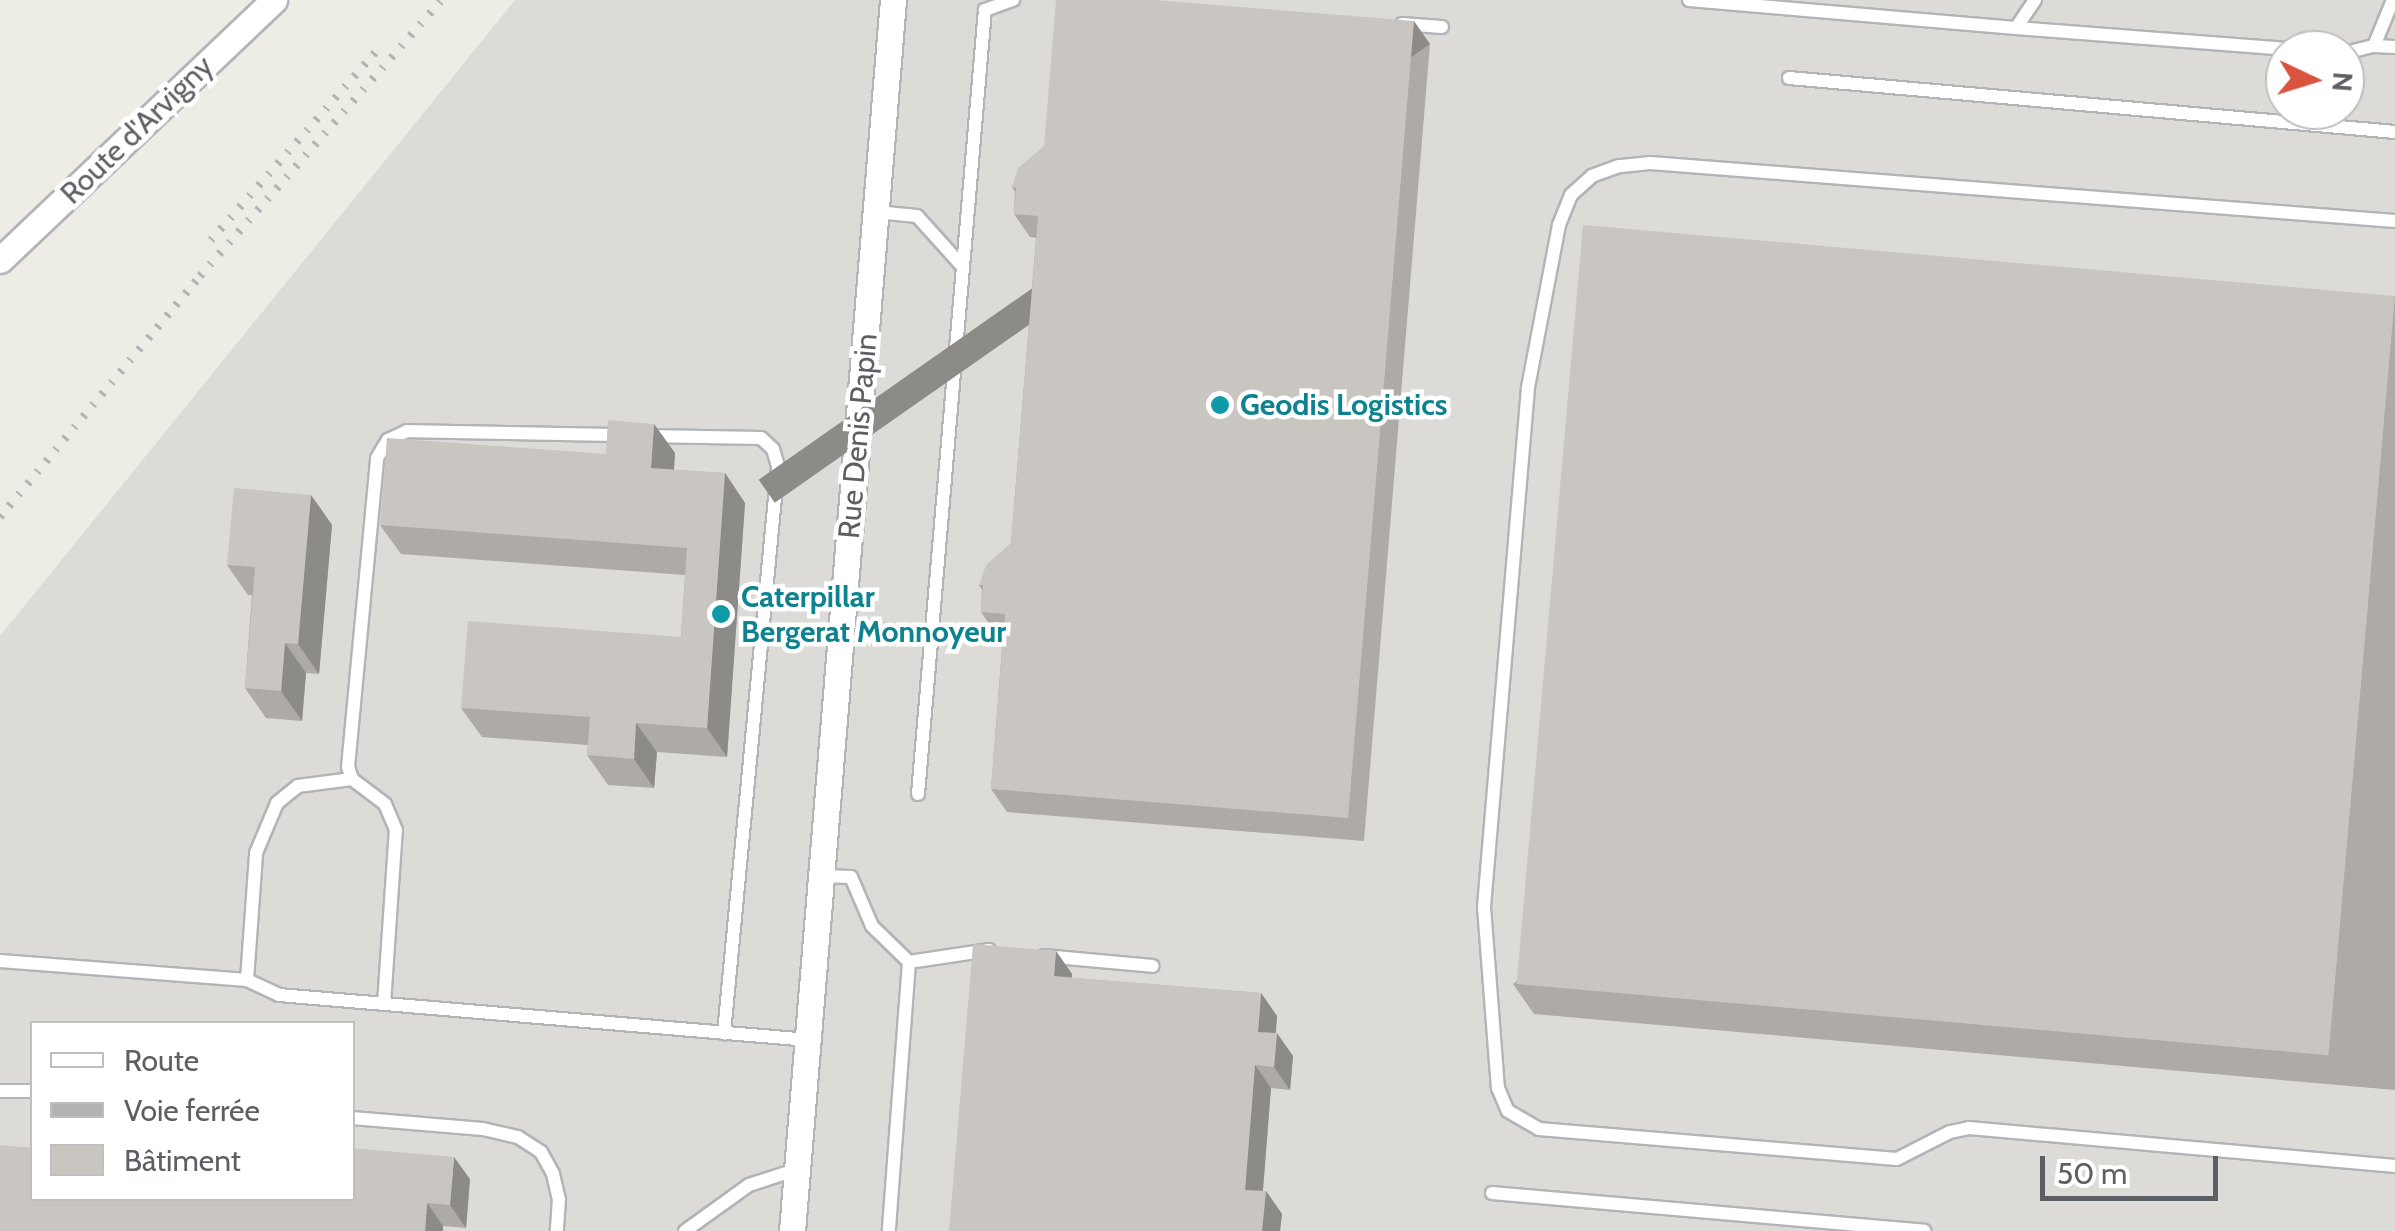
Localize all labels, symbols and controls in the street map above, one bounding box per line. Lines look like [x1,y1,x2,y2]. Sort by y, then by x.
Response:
north arrow [2265,30,2365,130]
street label: Route d'Arvigny [53,48,221,212]
text: N [2325,71,2361,93]
street label: Rue Denis Papin [831,332,885,540]
place label: Geodis Logistics [1240,387,1447,423]
marker: Geodis Logistics [1209,394,1231,416]
place label: Caterpillar Bergerat Monnoyeur [741,579,1006,650]
marker: Caterpillar Bergerat Monnoyeur [710,603,732,625]
legend [30,1021,355,1201]
text: Route [124,1042,199,1079]
text: Voie ferrée [124,1092,260,1129]
scale bar [2045,1136,2222,1198]
text: Bâtiment [124,1142,241,1179]
text: 50 m [2057,1155,2127,1192]

